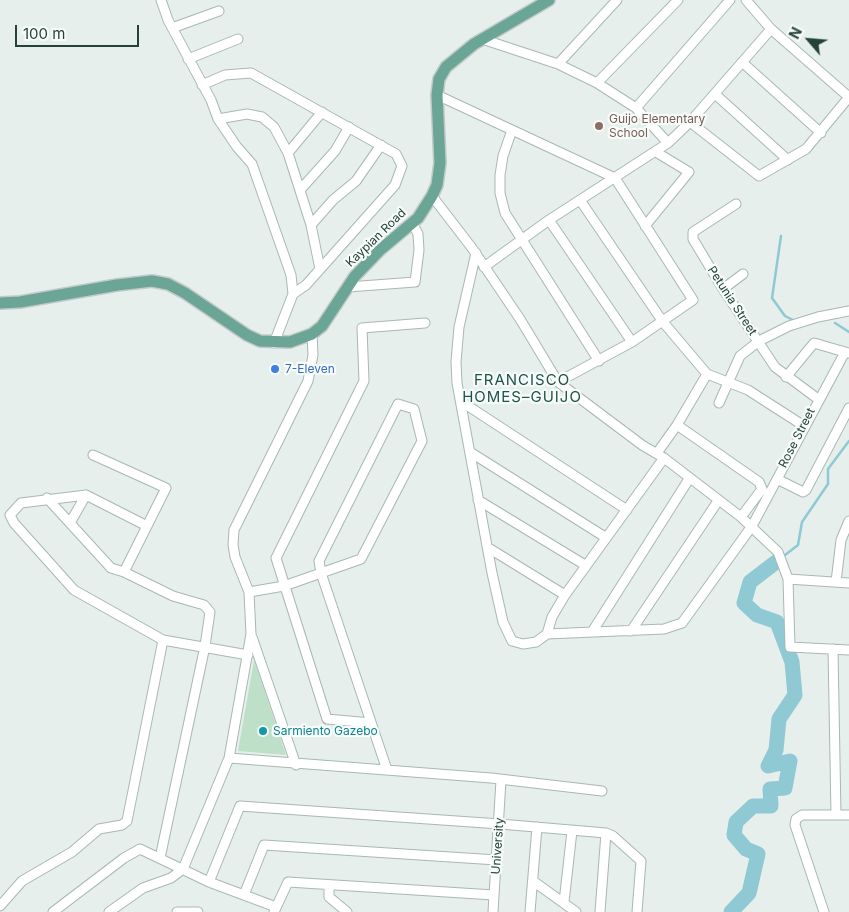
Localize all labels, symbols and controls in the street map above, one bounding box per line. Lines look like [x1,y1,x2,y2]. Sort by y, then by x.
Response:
scale bar [18,15,141,47]
north arrow [784,15,834,65]
text: 100 m [23,24,65,43]
text: N [785,24,805,42]
place label: Guijo Elementary School [609,112,705,140]
marker: Guijo Elementary School [593,120,605,132]
street label: Kaypian Road [343,206,409,270]
street label: Petunia Street [704,264,760,338]
place label: 7-Eleven [285,362,335,376]
marker: 7-Eleven [269,363,281,375]
district label: FRANCISCO HOMES–GUIJO [461,371,583,406]
street label: Rose Street [776,406,818,470]
place label: Sarmiento Gazebo [273,724,378,738]
marker: Sarmiento Gazebo [257,725,269,737]
street label: University [489,817,507,875]

